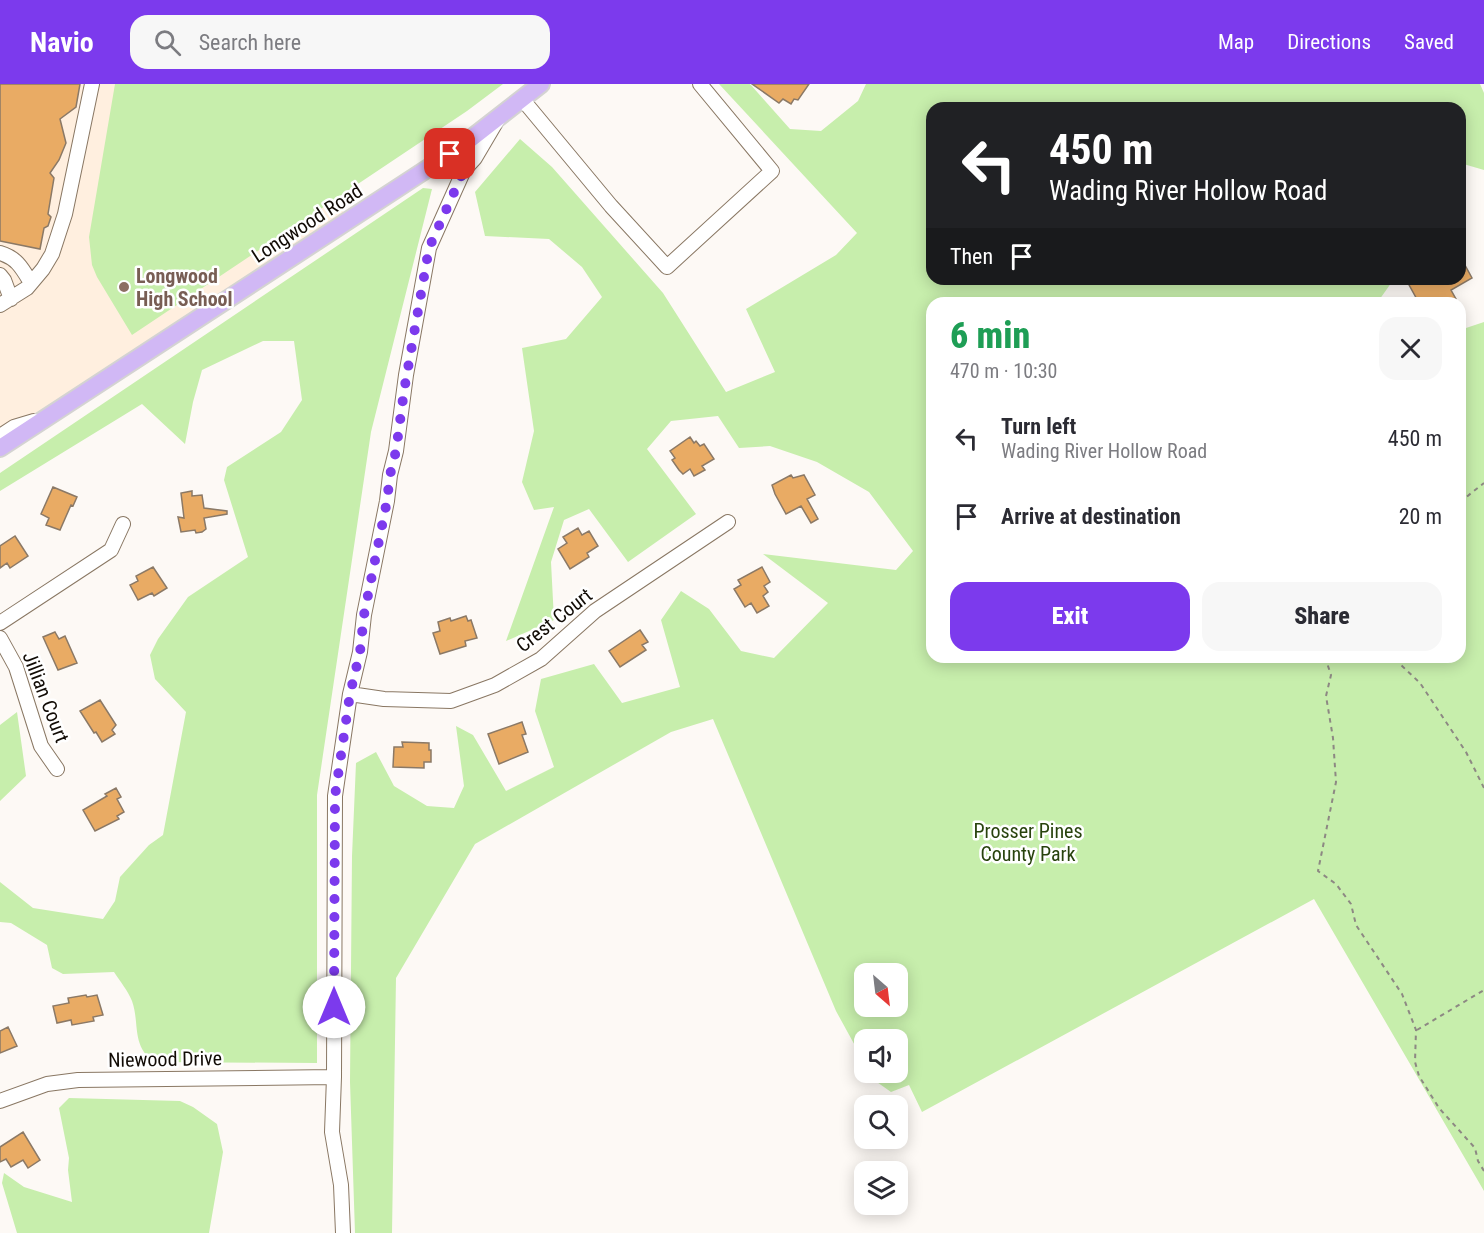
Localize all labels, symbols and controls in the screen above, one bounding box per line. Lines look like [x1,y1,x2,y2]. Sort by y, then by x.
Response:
search box [130,15,550,69]
text: Navio [30,26,94,59]
icon: search [151,26,184,59]
text: Search here [199,30,301,55]
text: Map [1218,30,1254,54]
text: Directions [1287,30,1371,54]
text: Saved [1404,30,1454,54]
text: 450 m [1049,125,1154,174]
icon: left [950,126,1028,204]
pin [424,128,475,179]
icon: arrive [433,137,466,170]
text: Wading River Hollow Road [1049,175,1327,207]
street label: Longwood Road [247,178,367,268]
icon: arrive [1005,240,1038,273]
text: Then [950,244,993,269]
place label: Longwood High School [136,264,233,311]
marker: Longwood High School [117,280,131,294]
text: 6 min [950,315,1030,357]
button: close [1379,317,1442,380]
text: 470 m · 10:30 [950,359,1057,383]
text: Turn left [1001,414,1076,439]
icon: left [950,422,983,455]
text: 450 m [1388,426,1442,451]
text: Wading River Hollow Road [1001,439,1207,463]
icon: arrive [950,500,983,533]
text: Arrive at destination [1001,504,1181,529]
text: 20 m [1399,504,1442,529]
button: Exit [950,582,1190,651]
button: Share [1202,582,1442,651]
street label: Crest Court [511,583,597,657]
street label: Jillian Court [18,648,74,746]
park label: Prosser Pines County Park [973,819,1083,866]
north arrow [854,963,908,1017]
map controls [854,963,908,1215]
position arrow [302,975,366,1039]
button: sound [854,1029,908,1083]
street label: Niewood Drive [108,1046,222,1072]
button: search [854,1095,908,1149]
button: layers [854,1161,908,1215]

